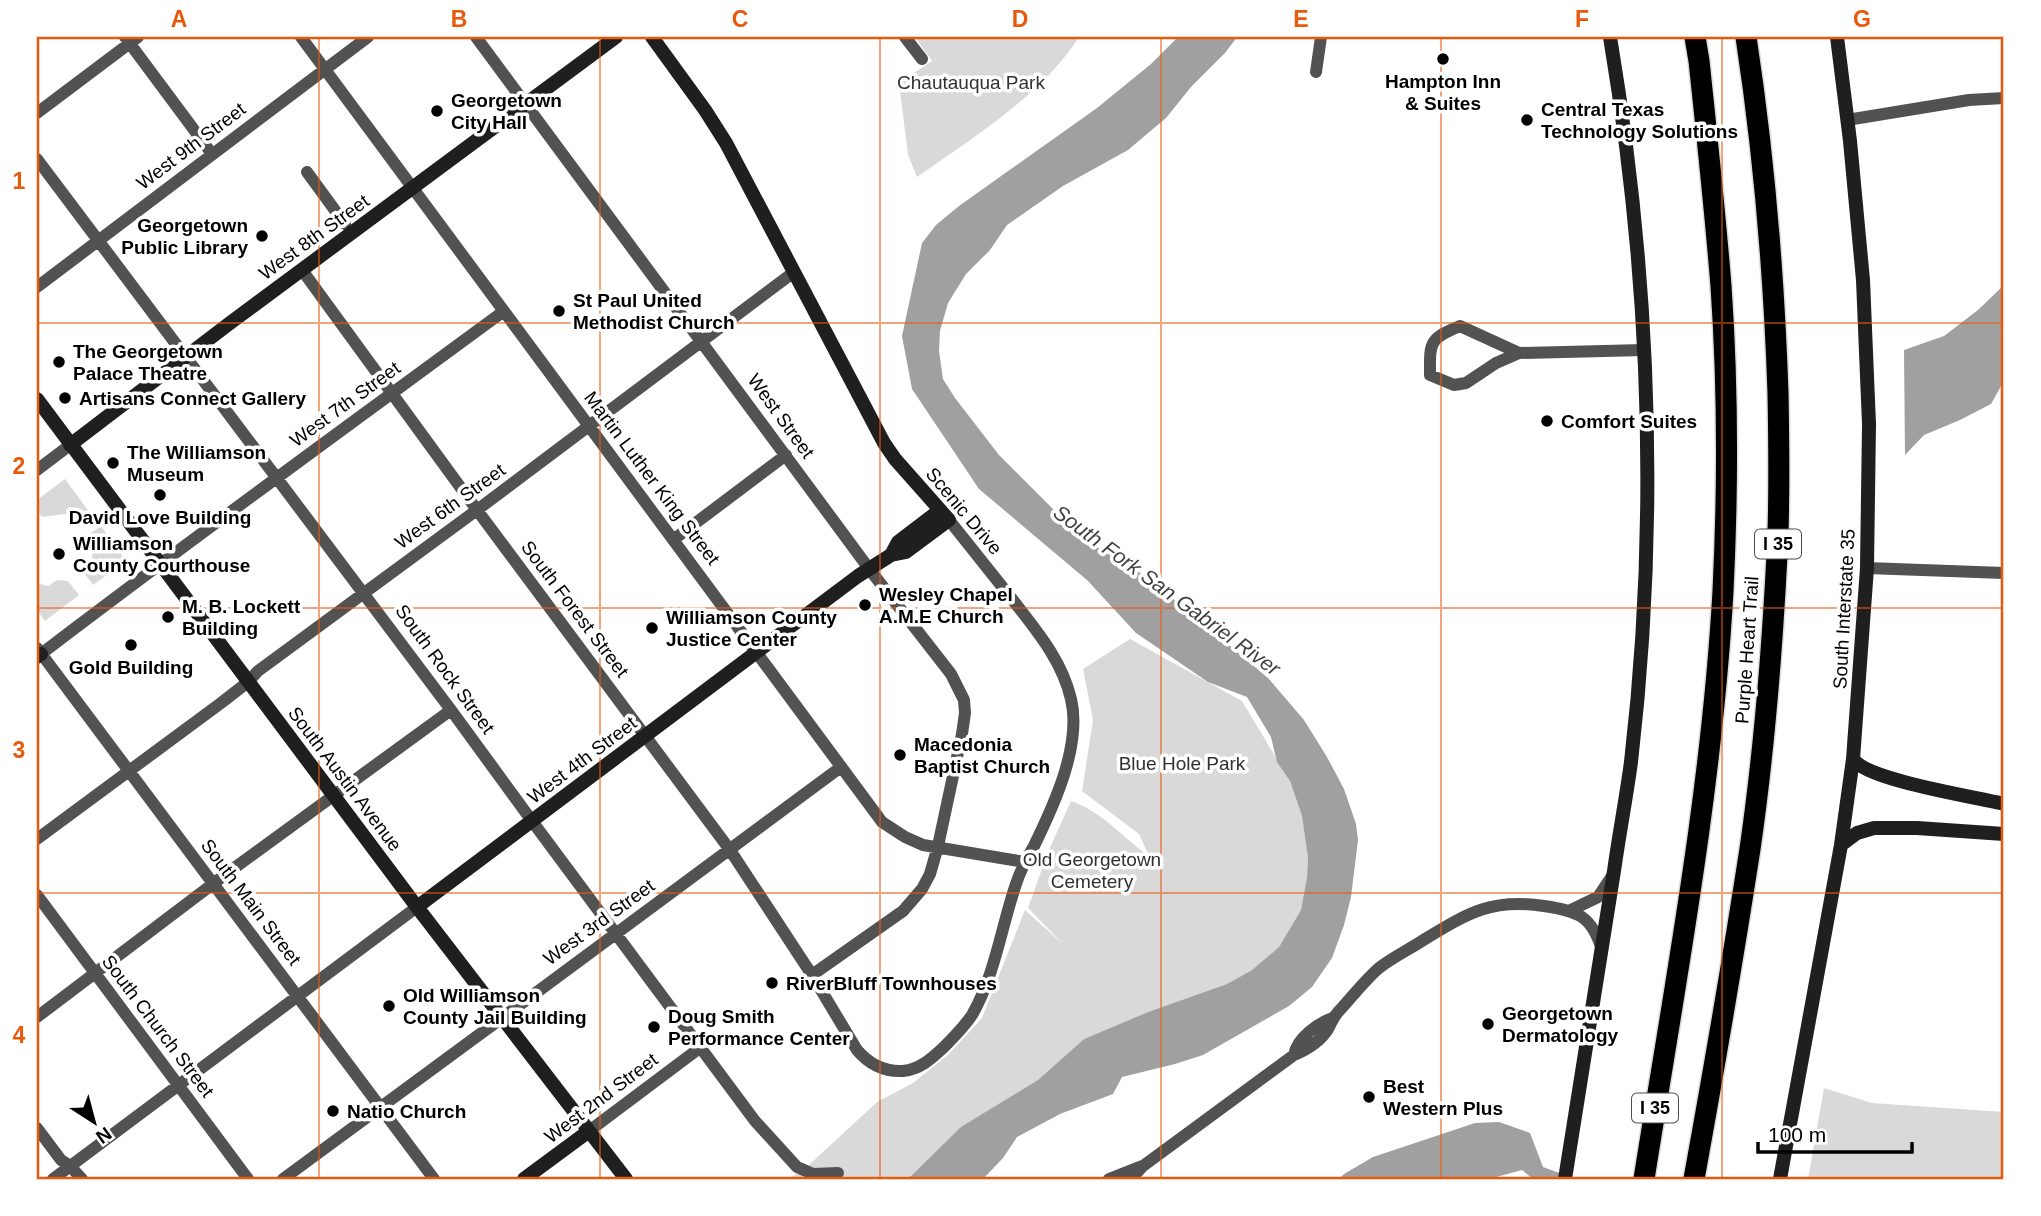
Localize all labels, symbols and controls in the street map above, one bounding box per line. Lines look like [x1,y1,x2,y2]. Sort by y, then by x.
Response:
text: A [171,6,187,32]
text: B [451,6,467,32]
text: C [732,6,748,32]
text: D [1012,6,1028,32]
text: E [1293,6,1309,32]
text: F [1575,6,1589,32]
text: G [1853,6,1871,32]
marker: Hampton Inn & Suites [1435,51,1451,67]
place label: Hampton Inn & Suites [1385,71,1501,114]
park label: Chautauqua Park [897,72,1045,93]
place label: Georgetown City Hall [451,90,562,133]
street label: West 9th Street [133,98,250,194]
place label: Central Texas Technology Solutions [1541,99,1738,142]
marker: Georgetown City Hall [429,103,445,119]
marker: Central Texas Technology Solutions [1519,112,1535,128]
text: 1 [13,168,26,194]
street label: West 8th Street [255,190,374,284]
place label: Georgetown Public Library [121,215,248,258]
marker: Georgetown Public Library [254,228,270,244]
place label: St Paul United Methodist Church [573,290,735,333]
marker: St Paul United Methodist Church [551,303,567,319]
place label: The Georgetown Palace Theatre [73,341,223,384]
marker: The Georgetown Palace Theatre [51,354,67,370]
street label: West 7th Street [286,357,405,451]
street label: West Street [743,370,819,463]
street label: Martin Luther King Street [580,387,724,569]
place label: Artisans Connect Gallery [79,388,306,409]
marker: Artisans Connect Gallery [57,390,73,406]
place label: Comfort Suites [1561,411,1697,432]
marker: Comfort Suites [1539,413,1555,429]
place label: The Williamson Museum [127,442,266,485]
text: 2 [13,453,25,479]
marker: The Williamson Museum [105,455,121,471]
street label: West 6th Street [391,459,510,553]
street label: Scenic Drive [922,463,1006,559]
marker: David Love Building [152,487,168,503]
water label: South Fork San Gabriel River [1049,500,1286,681]
place label: David Love Building [69,507,251,528]
street label: South Interstate 35 [1829,528,1859,690]
road number: I 35 [1755,530,1801,558]
place label: Williamson County Courthouse [73,533,250,576]
street label: South Forest Street [517,537,633,682]
marker: Williamson County Courthouse [51,546,67,562]
street label: Purple Heart Trail [1731,576,1763,724]
place label: Wesley Chapel A.M.E Church [879,584,1013,627]
place label: M. B. Lockett Building [182,596,301,639]
marker: Wesley Chapel A.M.E Church [857,597,873,613]
street label: South Rock Street [391,600,499,738]
place label: Williamson County Justice Center [666,607,837,650]
marker: M. B. Lockett Building [160,609,176,625]
marker: Williamson County Justice Center [644,620,660,636]
marker: Gold Building [123,637,139,653]
place label: Gold Building [69,657,193,678]
street label: South Austin Avenue [284,703,406,855]
street label: West 4th Street [524,712,641,808]
place label: Macedonia Baptist Church [914,734,1050,777]
text: 3 [13,737,25,763]
marker: Macedonia Baptist Church [892,747,908,763]
park label: Blue Hole Park [1119,753,1246,774]
street label: South Main Street [197,835,306,970]
park label: Old Georgetown Cemetery [1023,849,1161,892]
street label: West 3rd Street [540,874,659,969]
street label: South Church Street [98,951,219,1102]
place label: RiverBluff Townhouses [786,973,997,994]
marker: RiverBluff Townhouses [764,975,780,991]
place label: Old Williamson County Jail Building [403,985,587,1028]
marker: Old Williamson County Jail Building [381,998,397,1014]
place label: Georgetown Dermatology [1502,1003,1619,1046]
place label: Doug Smith Performance Center [668,1006,850,1049]
marker: Georgetown Dermatology [1480,1016,1496,1032]
marker: Doug Smith Performance Center [646,1019,662,1035]
text: 4 [13,1022,26,1048]
street label: West 2nd Street [540,1048,662,1147]
place label: Best Western Plus [1383,1076,1503,1119]
north arrow [60,1086,130,1156]
marker: Best Western Plus [1361,1089,1377,1105]
road number: I 35 [1632,1093,1678,1122]
place label: Natio Church [347,1101,466,1122]
marker: Natio Church [325,1103,341,1119]
scale bar [1758,1111,1912,1155]
text: N [92,1123,115,1148]
text: 100 m [1768,1123,1826,1146]

